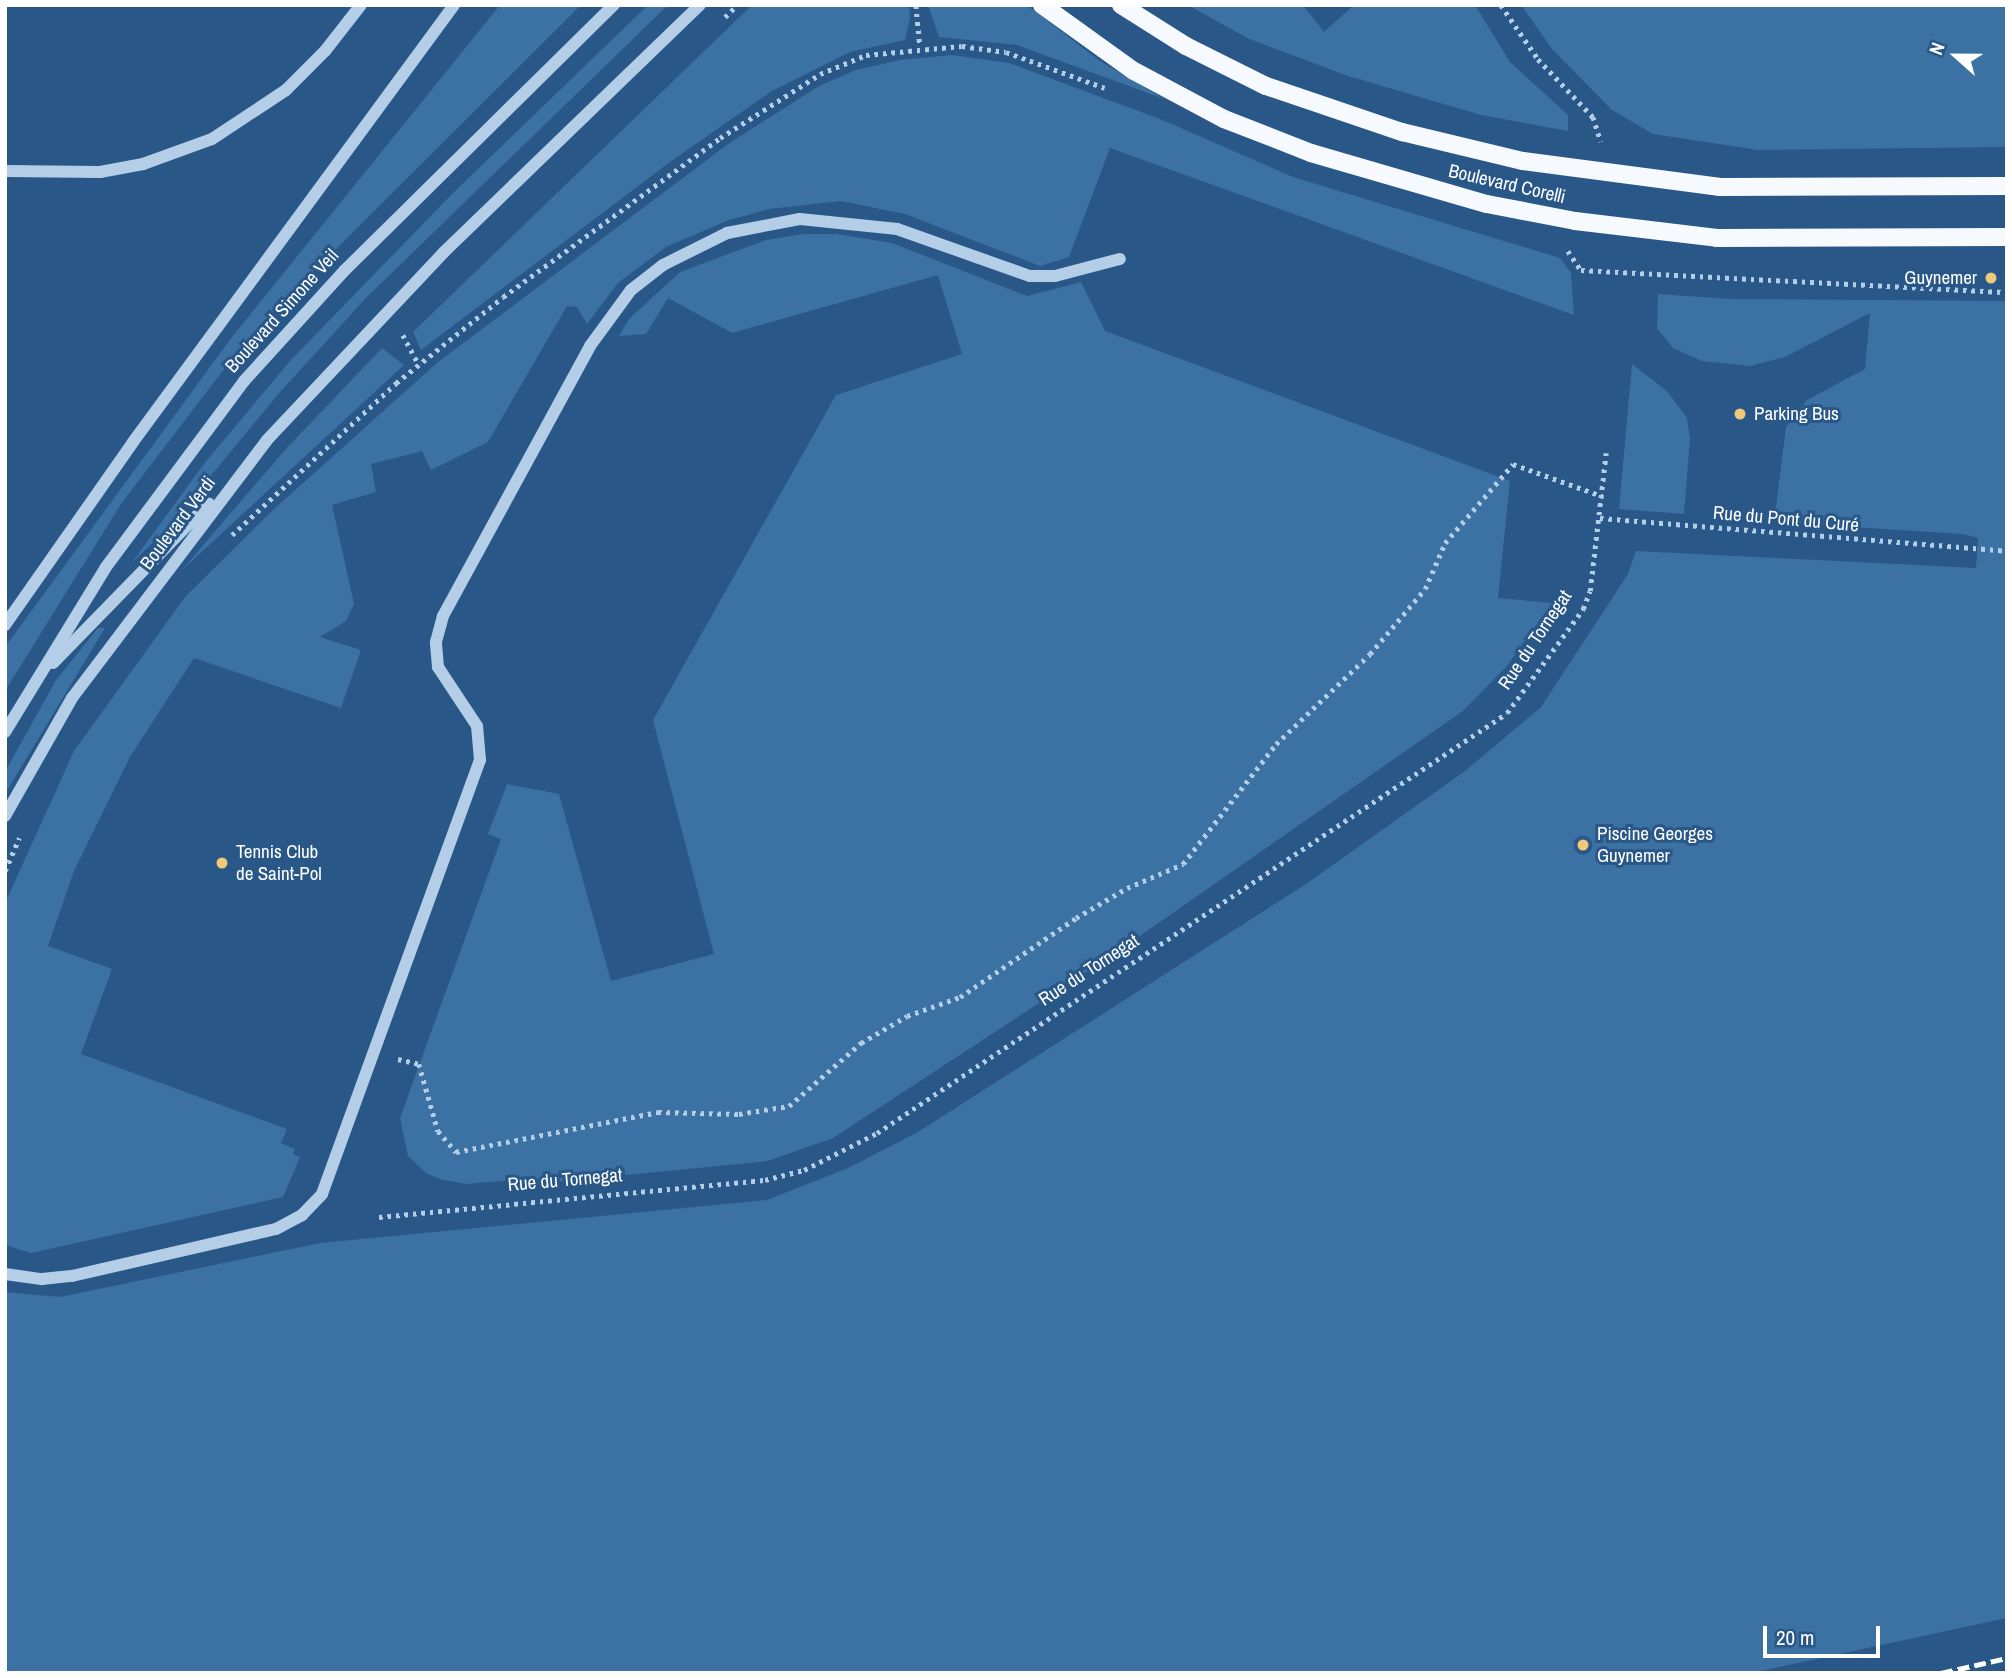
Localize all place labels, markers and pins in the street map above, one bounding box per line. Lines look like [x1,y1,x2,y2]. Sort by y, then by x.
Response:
place label: Guynemer [1904,267,1977,289]
marker: Guynemer [1983,270,1999,286]
place label: Parking Bus [1754,403,1839,425]
marker: Parking Bus [1732,406,1748,422]
place label: Piscine Georges Guynemer [1597,823,1713,867]
marker: Piscine Georges Guynemer [1575,837,1591,853]
place label: Tennis Club de Saint-Pol [236,841,322,885]
marker: Tennis Club de Saint-Pol [214,855,230,871]

